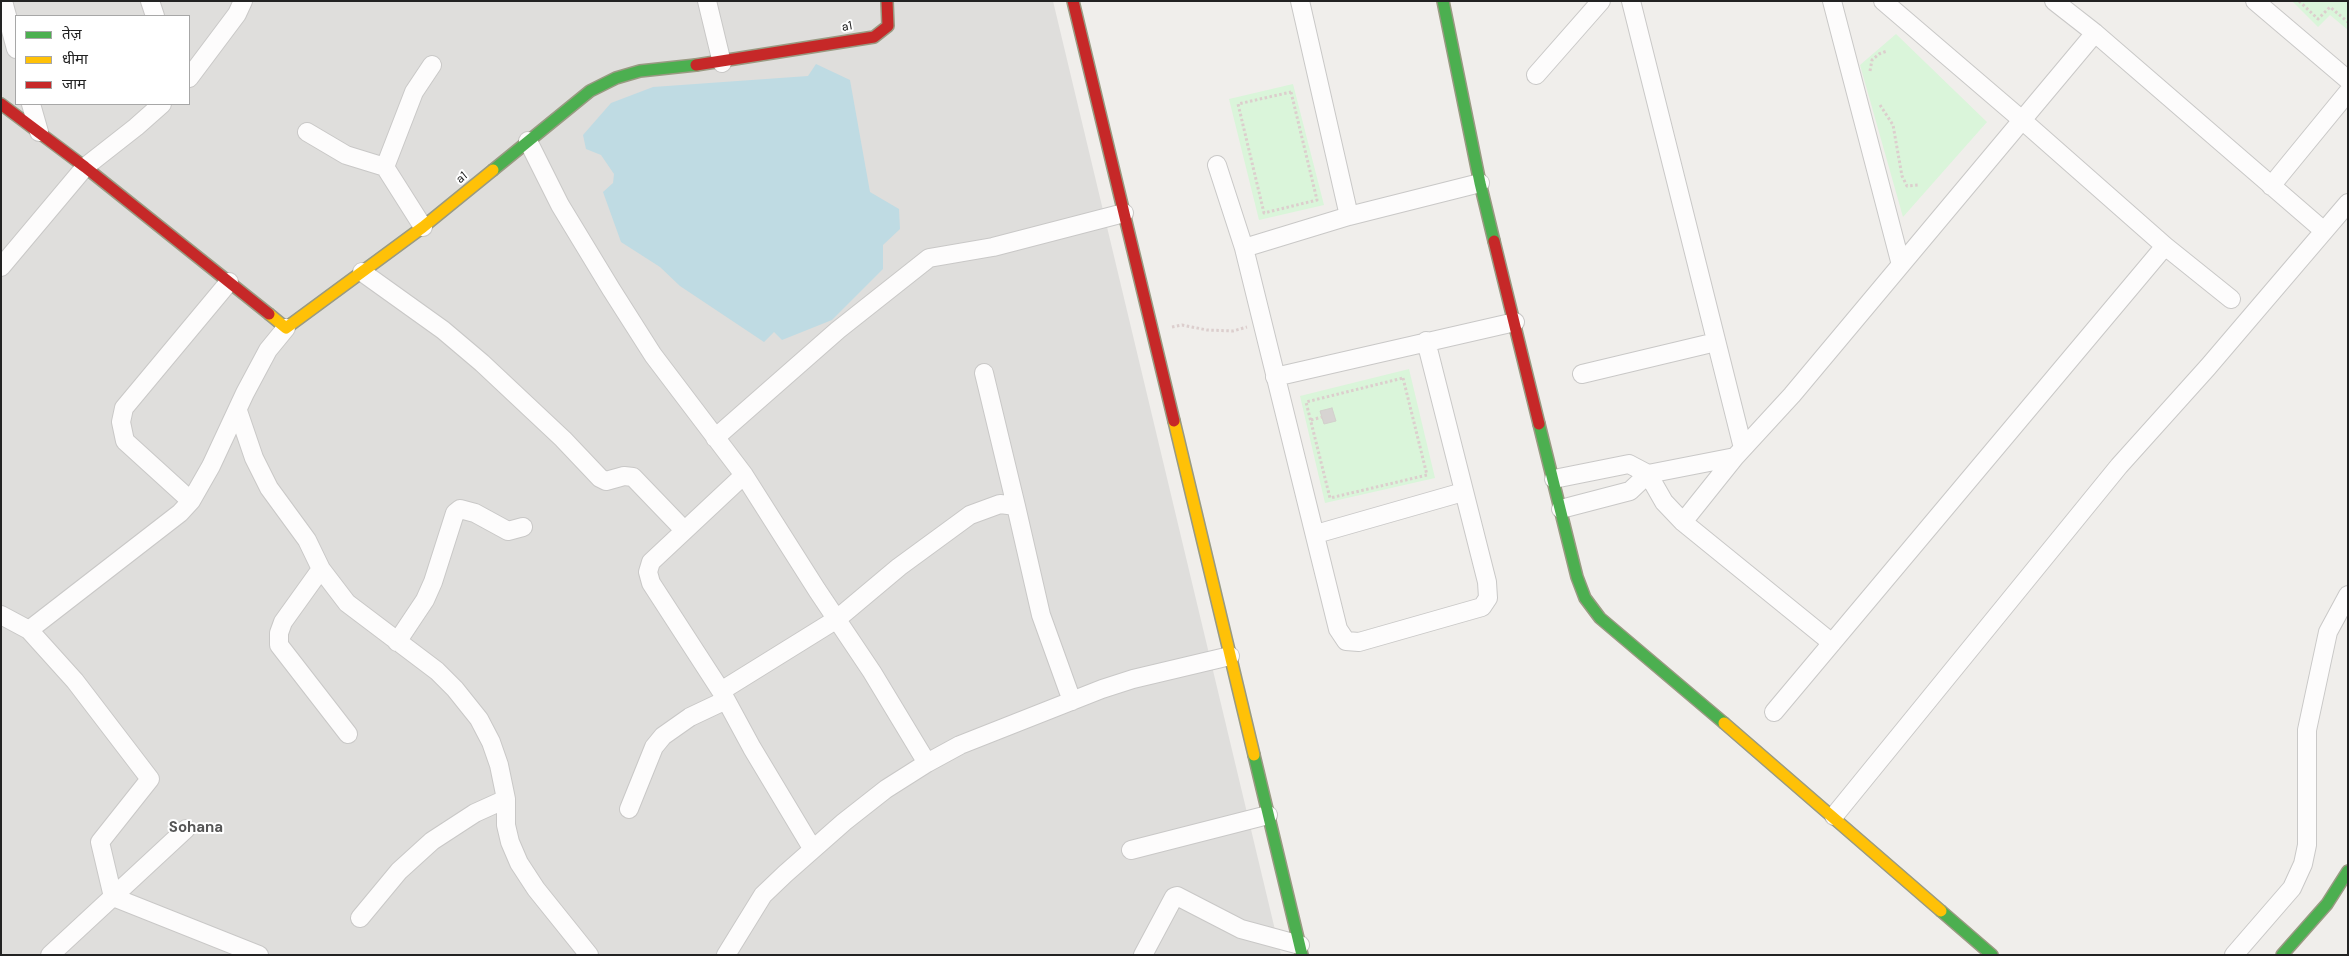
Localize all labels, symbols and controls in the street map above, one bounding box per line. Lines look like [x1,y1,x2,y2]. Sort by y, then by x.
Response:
legend [15,15,190,105]
street label: a1 [841,19,853,35]
text: तेज़ [62,24,82,44]
text: धीमा [62,49,88,69]
text: जाम [62,74,86,94]
street label: a1 [453,169,471,187]
district label: Sohana [169,819,223,837]

